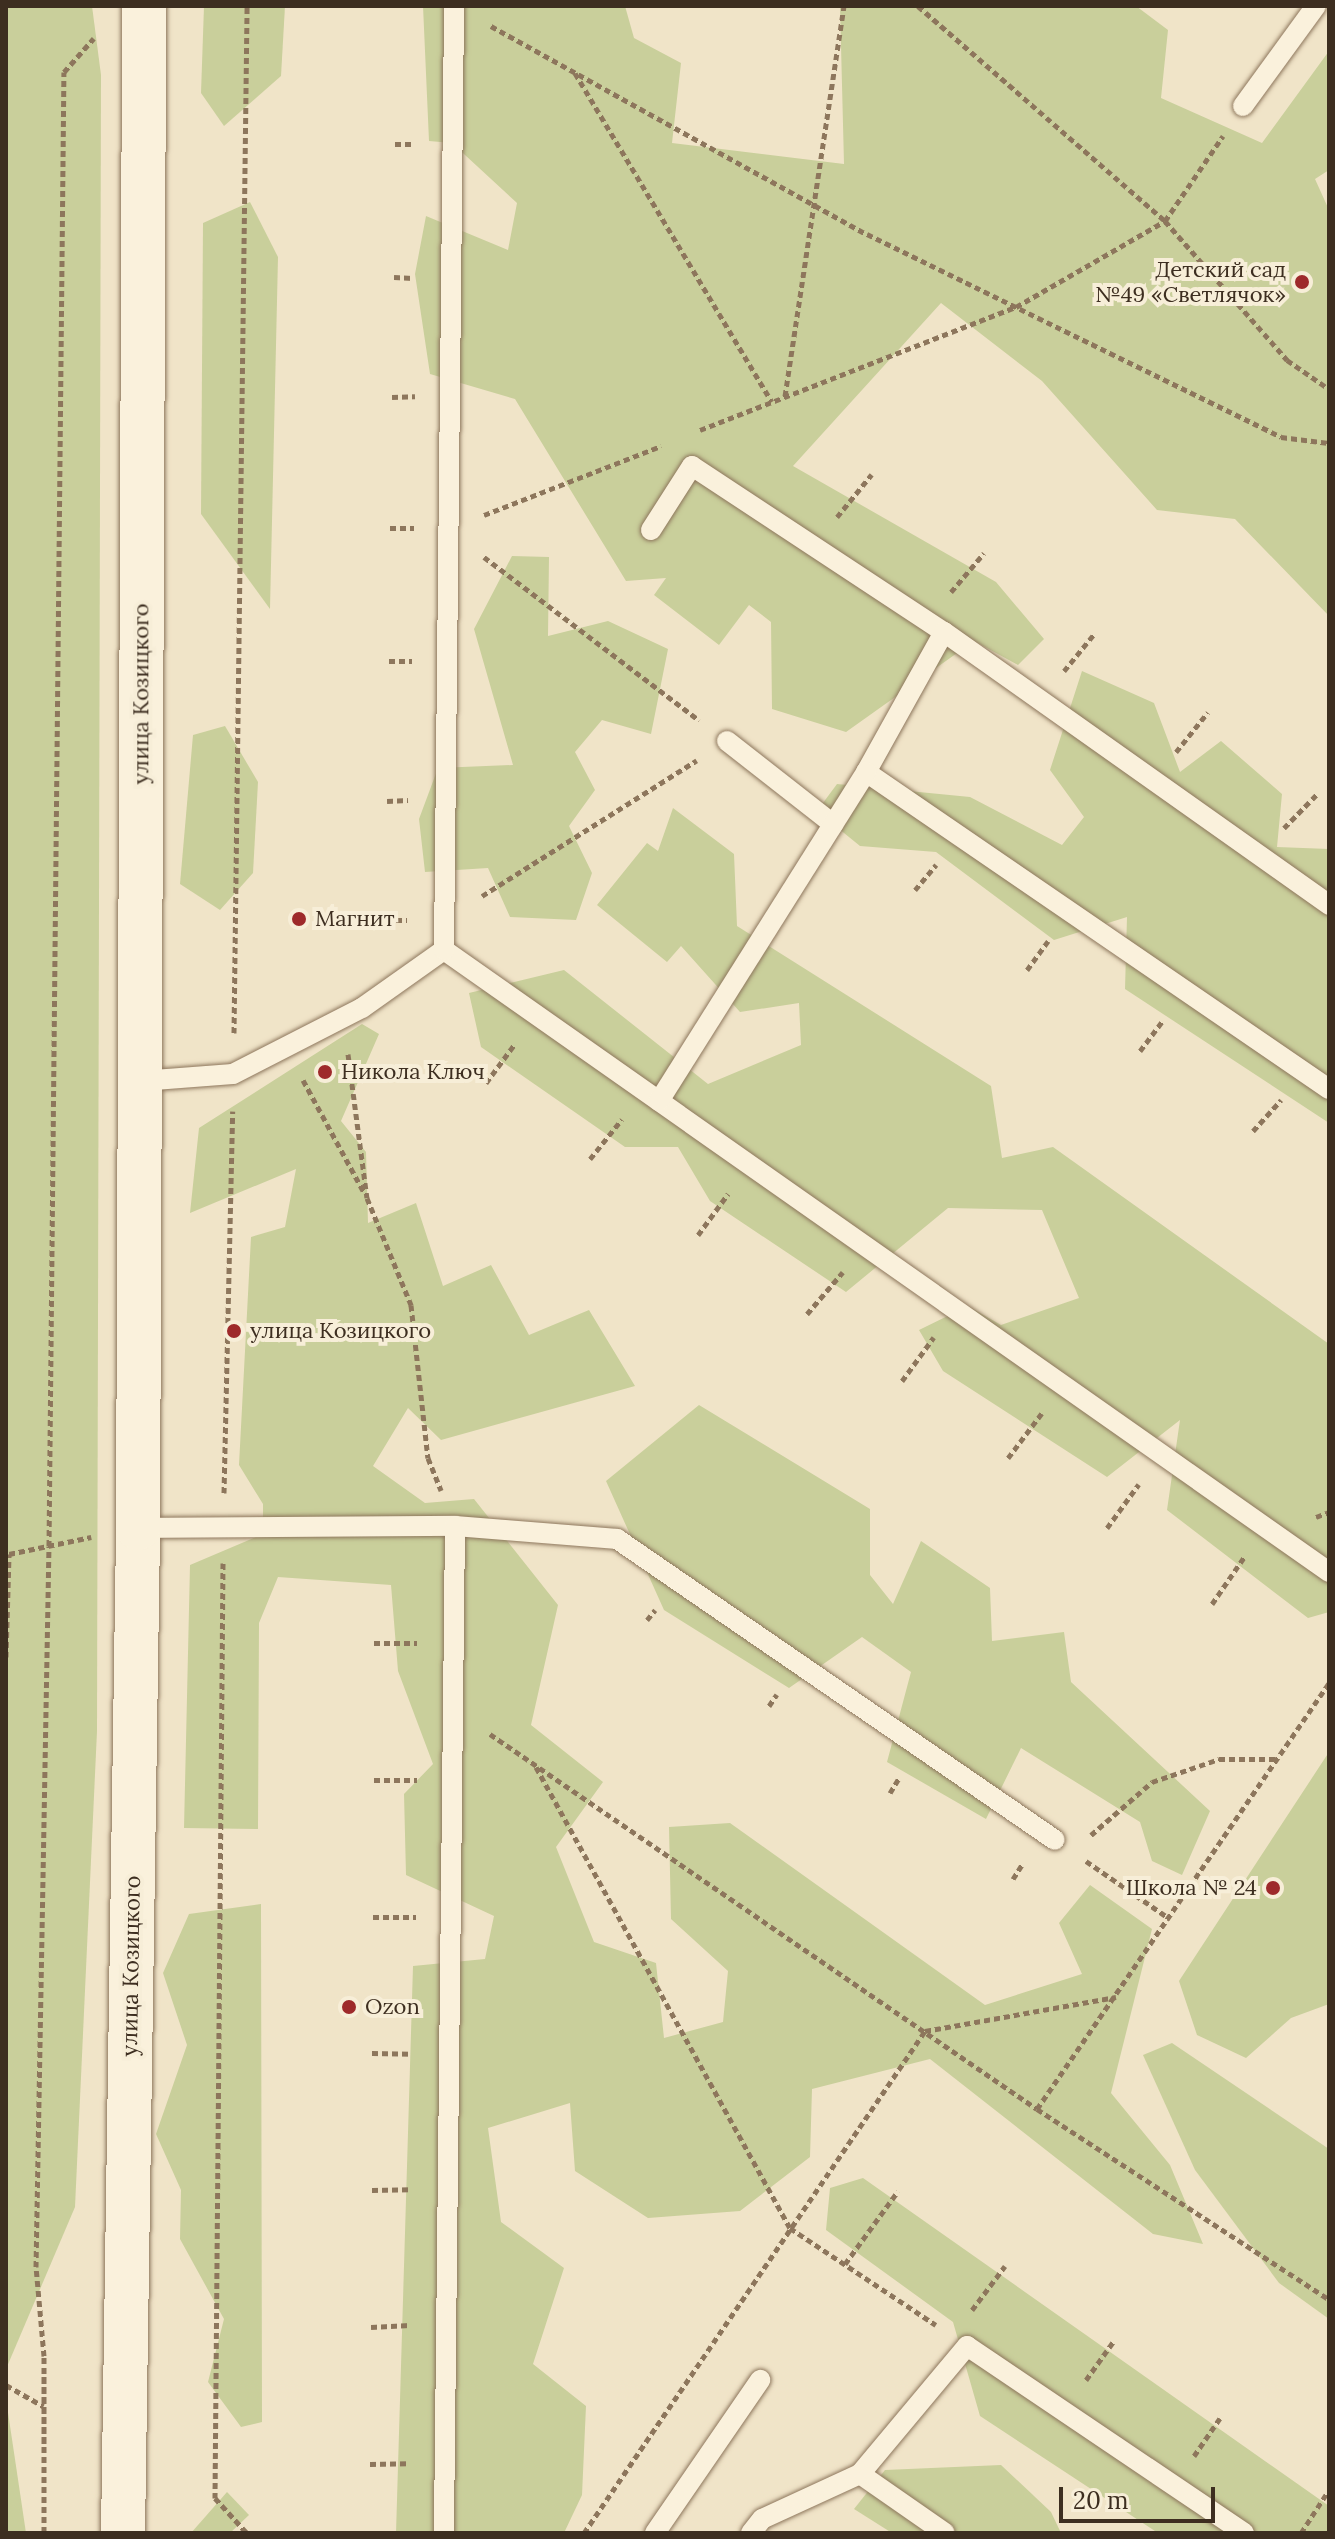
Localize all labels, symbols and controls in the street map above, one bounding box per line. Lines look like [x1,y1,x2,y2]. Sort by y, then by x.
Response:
place label: Детский сад №49 «Светлячок» [1095,256,1286,308]
marker: Детский сад №49 «Светлячок» [1293,273,1311,291]
street label: улица Козицкого [128,603,154,785]
place label: Магнит [315,906,395,932]
marker: Магнит [290,910,308,928]
place label: Никола Ключ [341,1059,485,1085]
marker: Никола Ключ [316,1063,334,1081]
place label: улица Козицкого [250,1318,431,1344]
marker: улица Козицкого [225,1322,243,1340]
street label: улица Козицкого [116,1875,146,2057]
place label: Школа № 24 [1126,1875,1257,1901]
marker: Школа № 24 [1264,1879,1282,1897]
place label: Ozon [365,1994,420,2020]
marker: Ozon [340,1998,358,2016]
scale bar [1063,2471,1219,2521]
text: 20 m [1073,2485,1129,2516]

